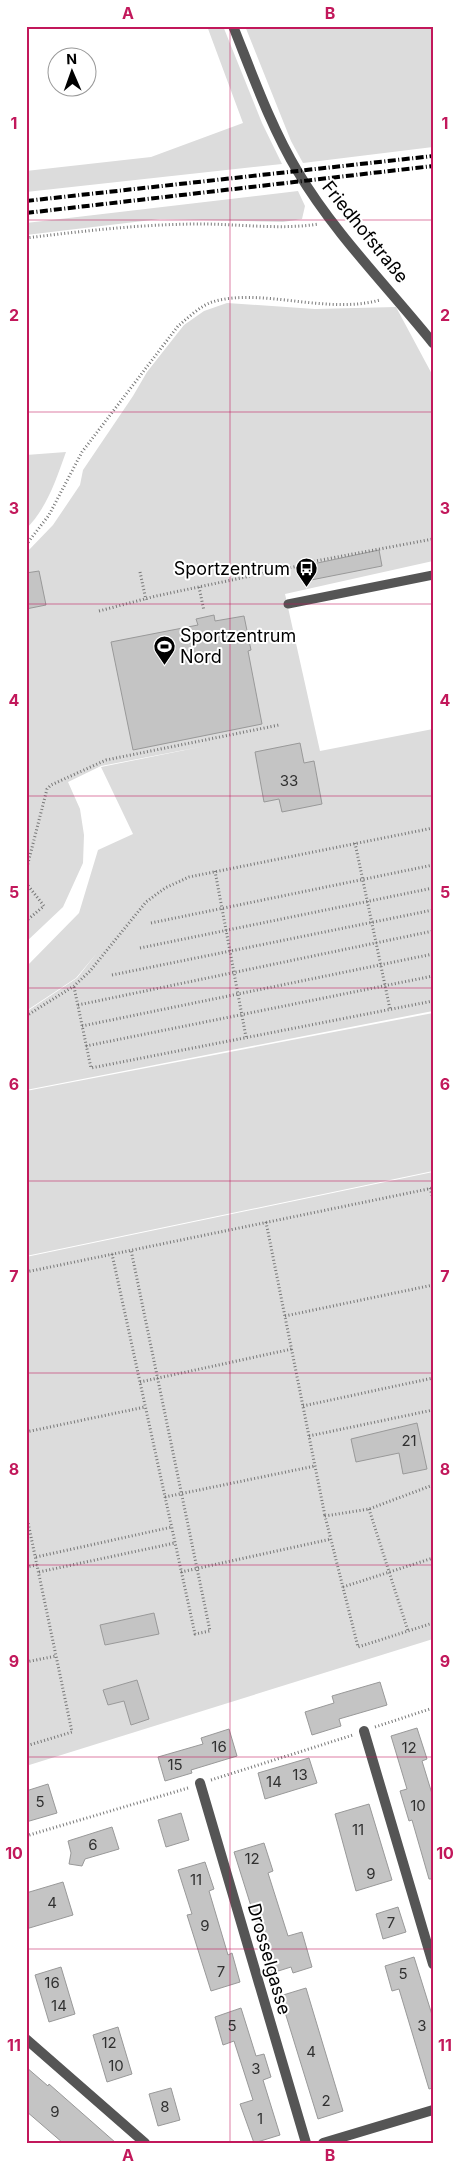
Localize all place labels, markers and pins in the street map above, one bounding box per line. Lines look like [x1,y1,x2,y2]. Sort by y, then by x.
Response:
bus stop icon: Sportzentrum [294,557,318,588]
place label: Sportzentrum [174,558,290,579]
place label: Sportzentrum Nord [180,625,296,667]
sports icon: Sportzentrum Nord [152,634,176,665]

